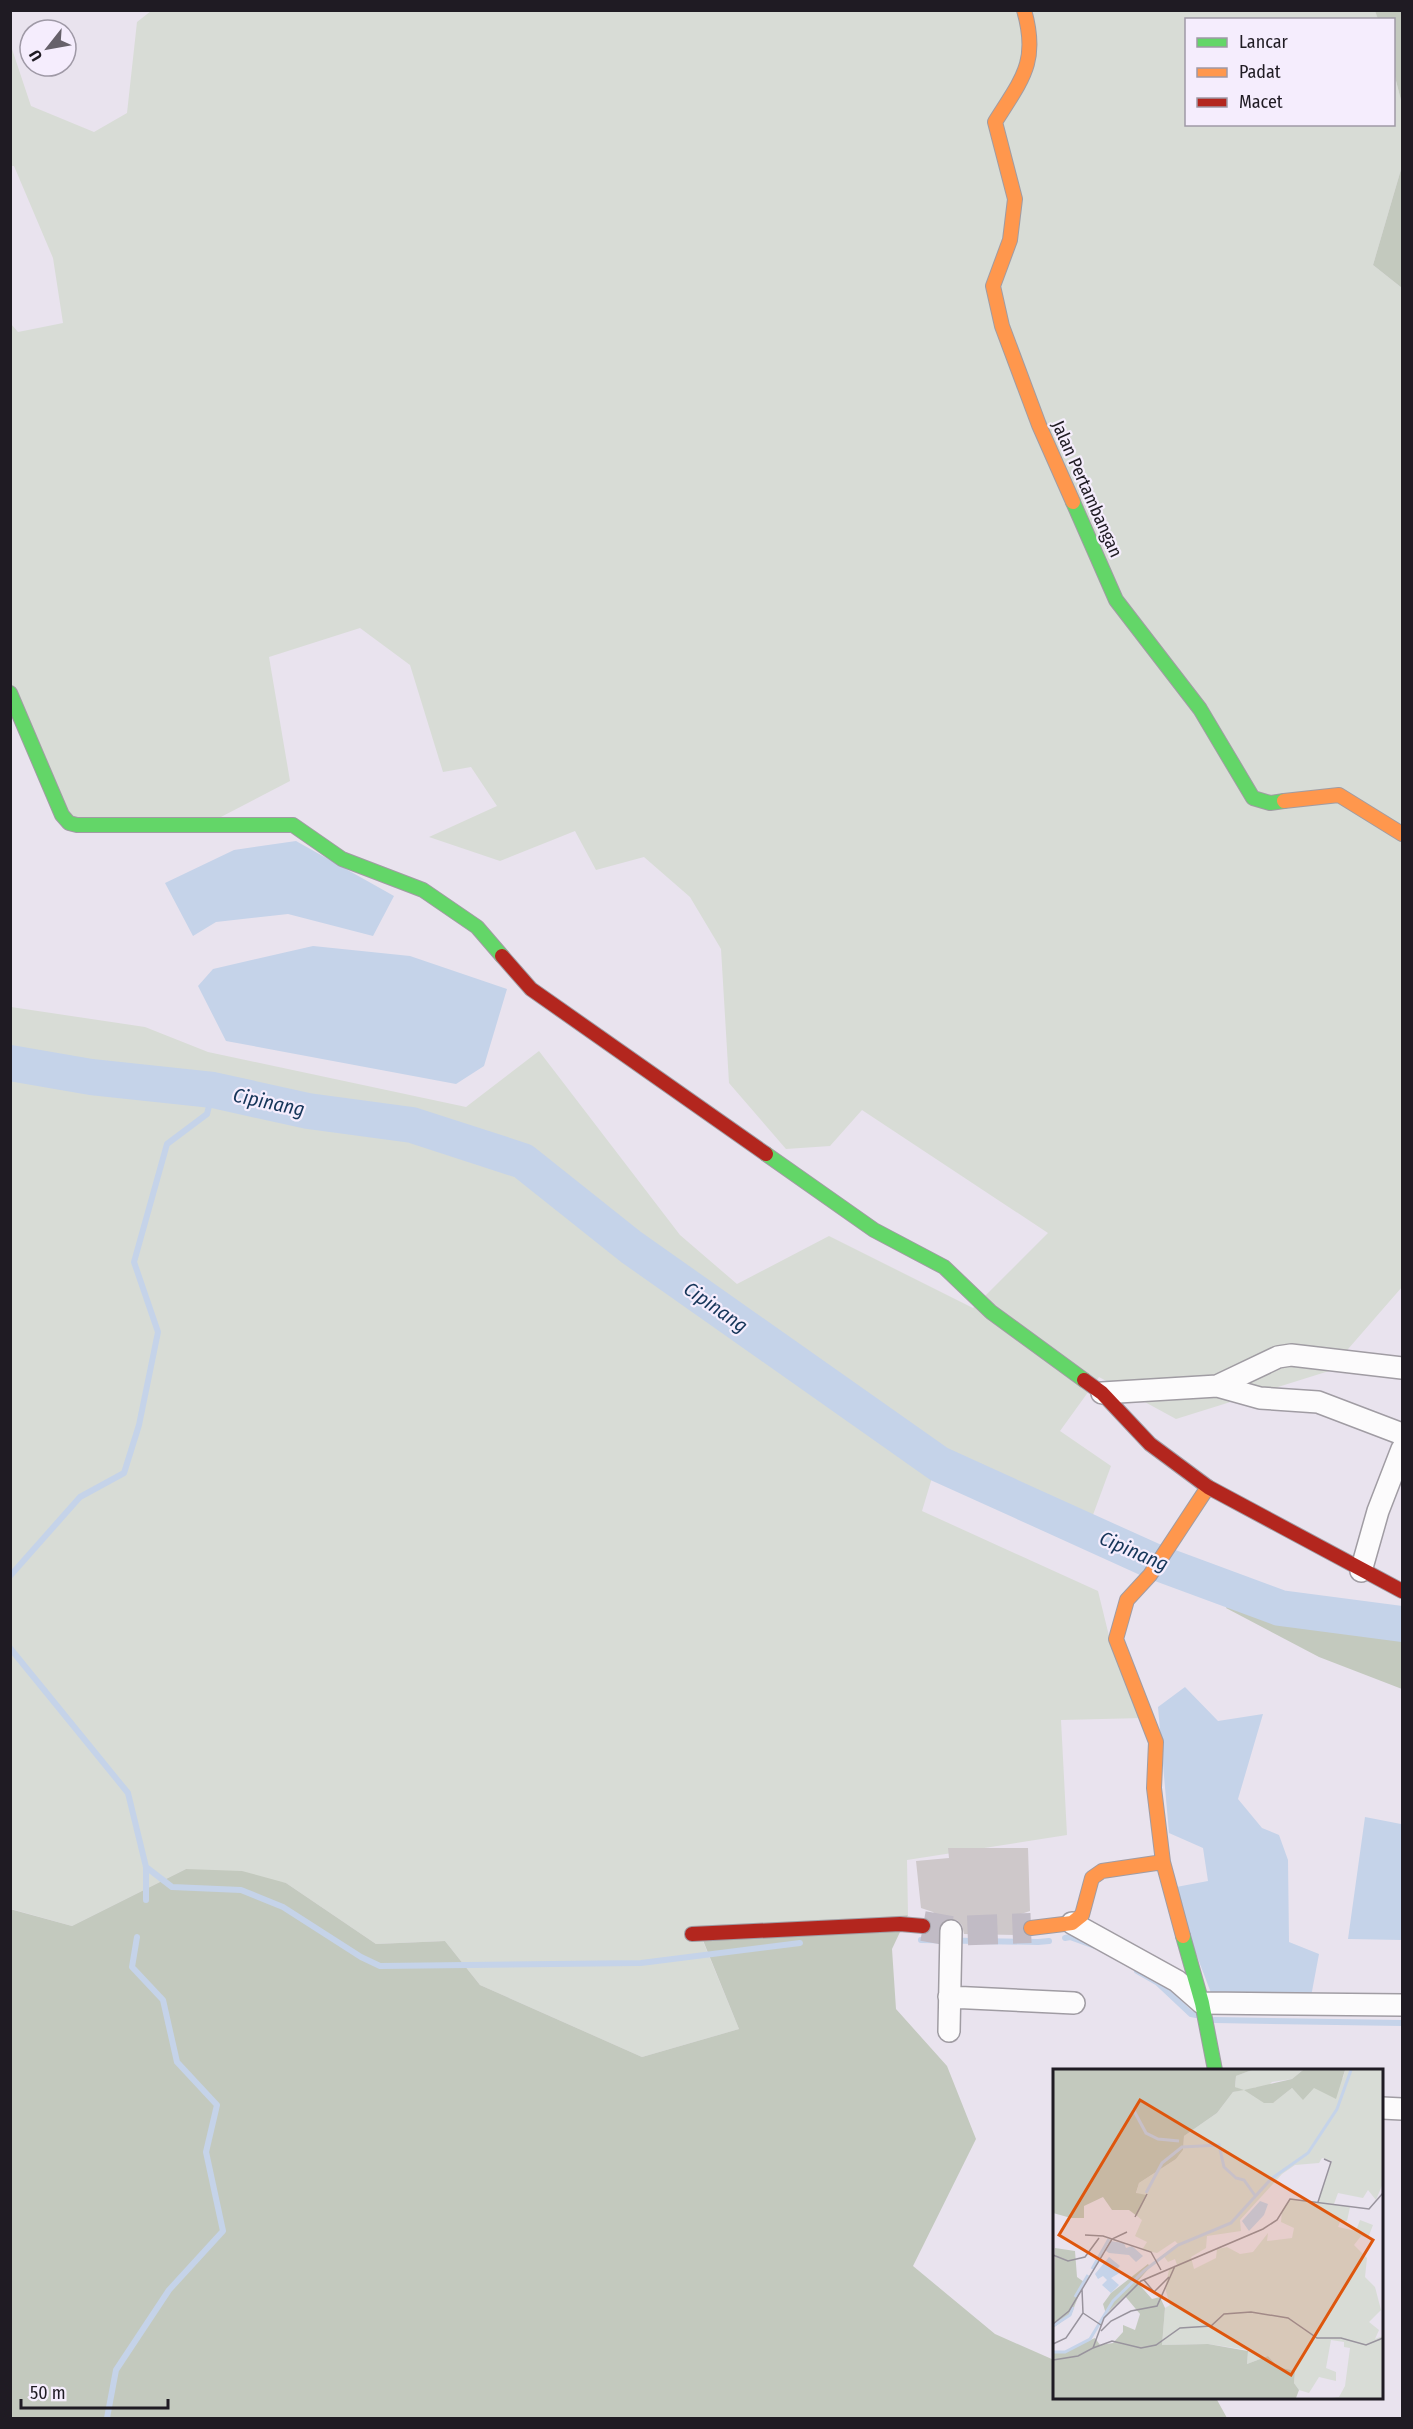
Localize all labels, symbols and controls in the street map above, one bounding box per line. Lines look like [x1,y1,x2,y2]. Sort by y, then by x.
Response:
north arrow [18,18,78,78]
legend [1185,18,1395,126]
text: Lancar [1239,31,1288,53]
text: U [25,47,46,64]
text: Padat [1239,61,1281,83]
text: Macet [1239,91,1283,113]
street label: Jalan Pertambangan [1047,417,1127,561]
water label: Cipinang [231,1083,307,1121]
water label: Cipinang [679,1276,753,1338]
water label: Cipinang [1096,1526,1172,1576]
inset map [1053,2069,1383,2399]
scale bar [21,2372,168,2410]
text: 50 m [30,2382,66,2404]

